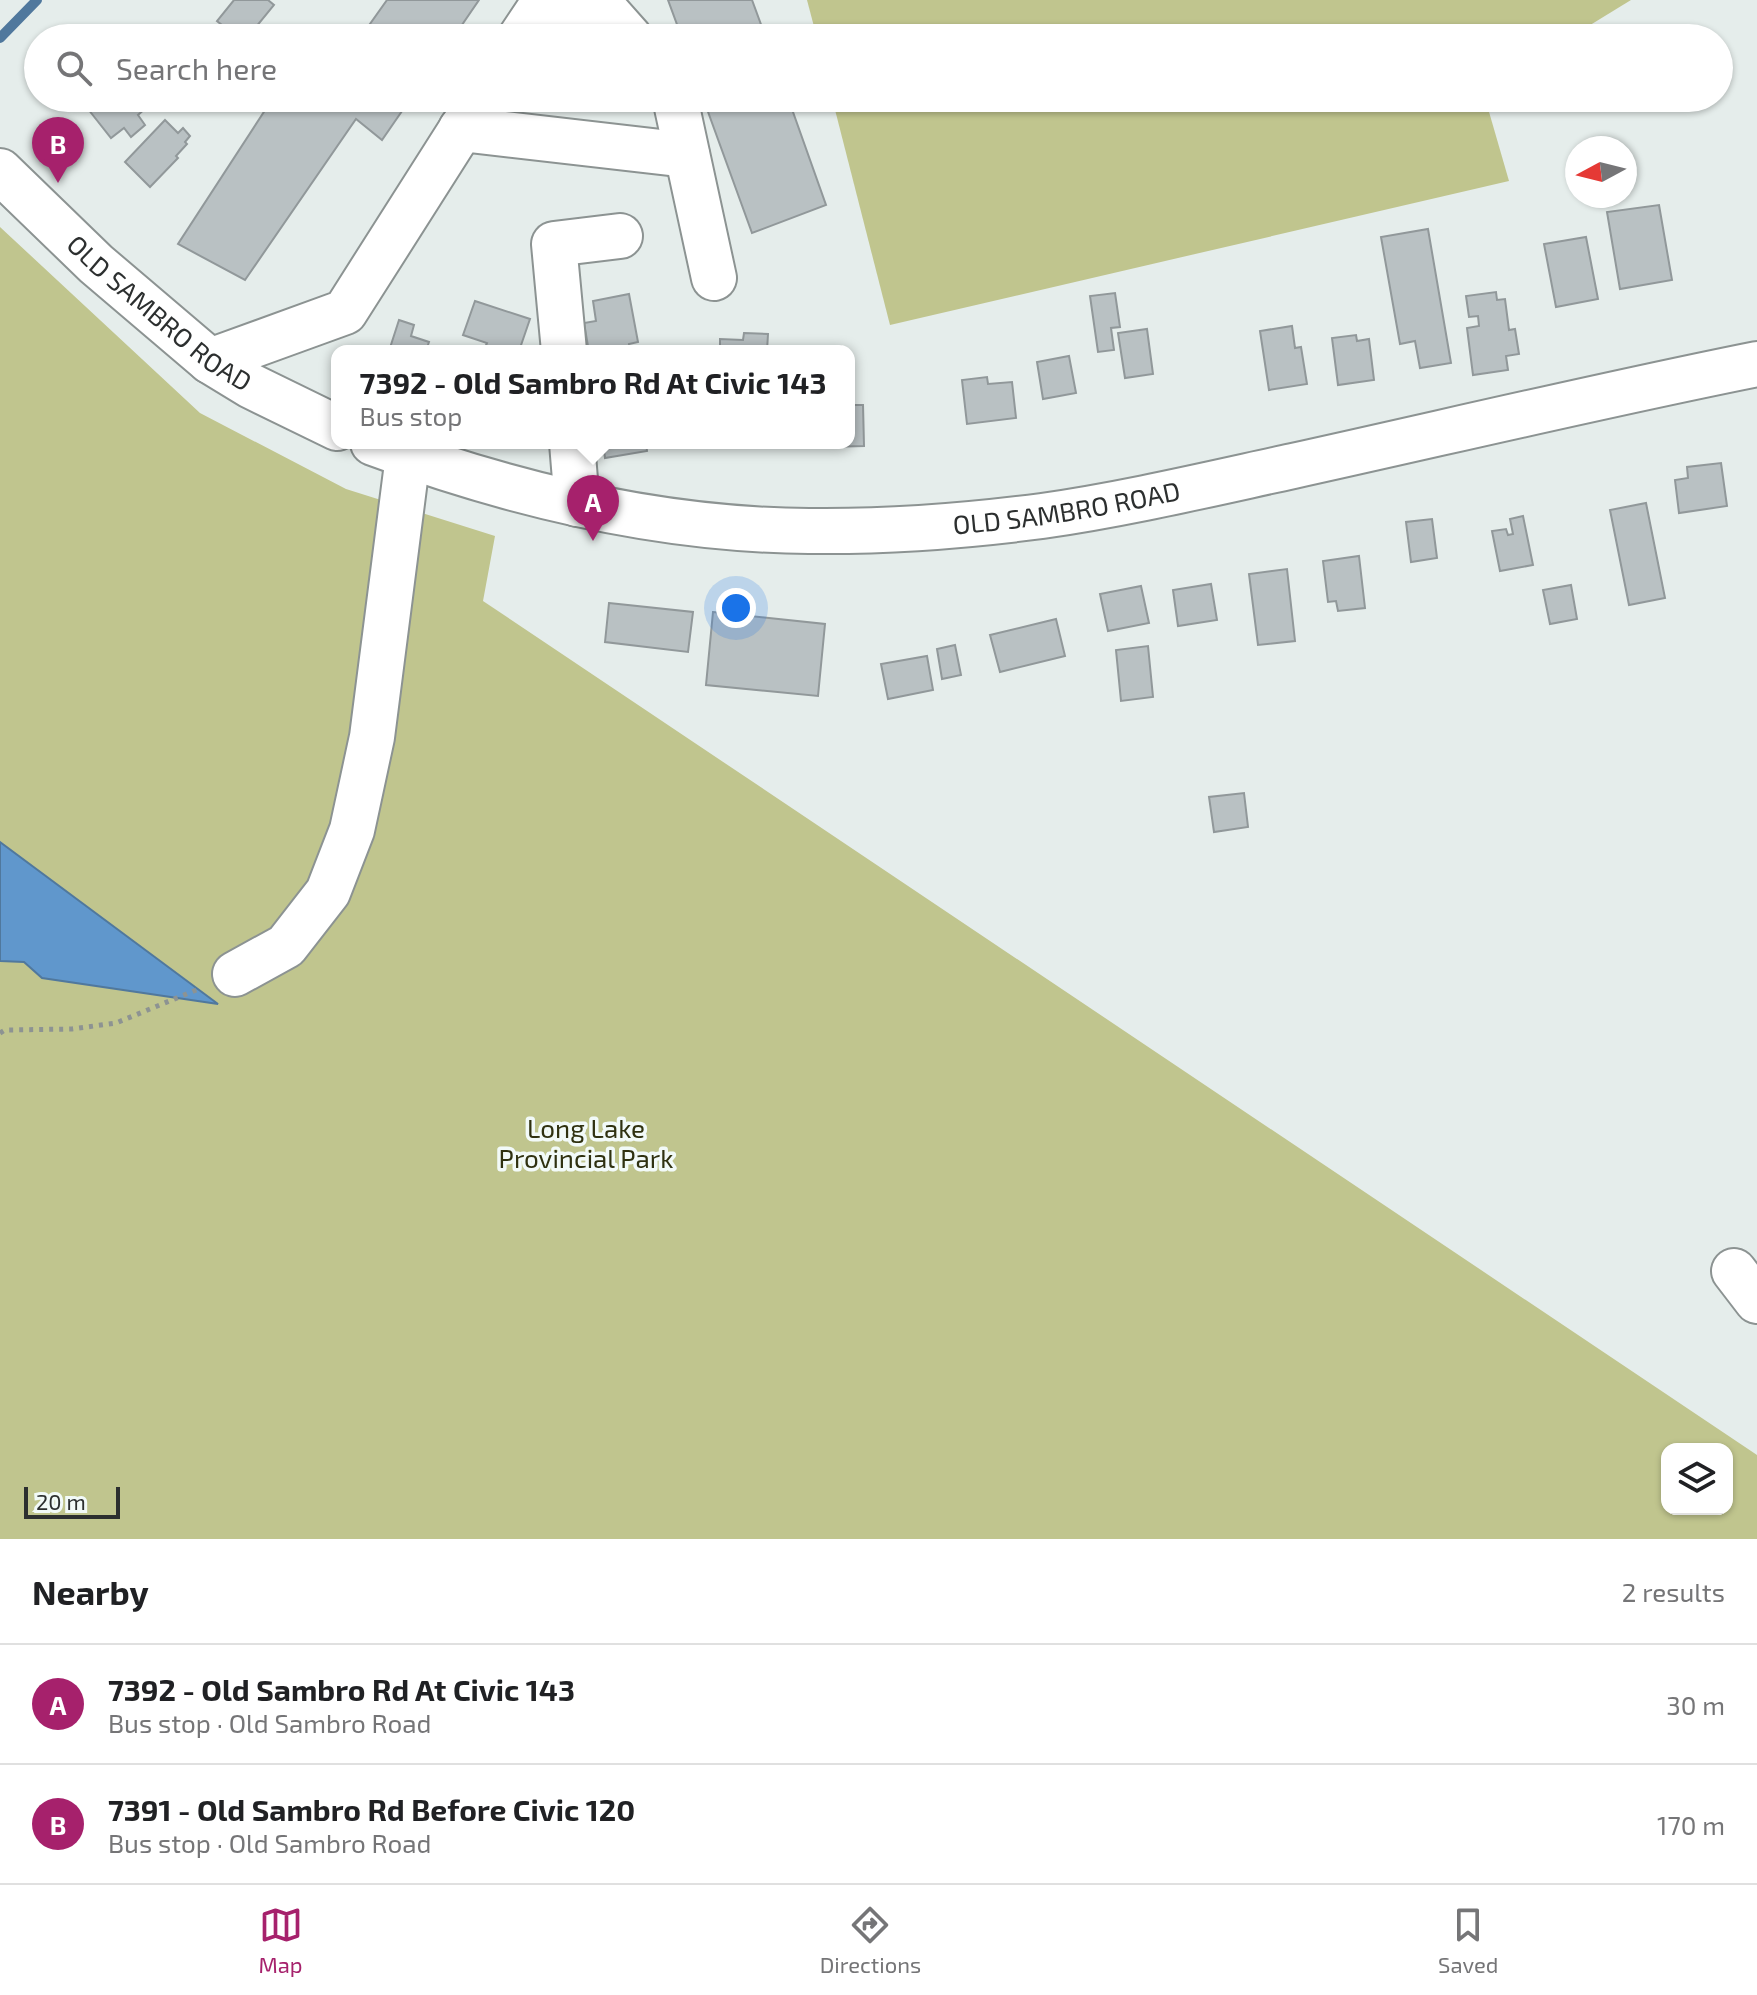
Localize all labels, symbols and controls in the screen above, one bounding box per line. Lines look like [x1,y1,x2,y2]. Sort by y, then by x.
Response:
search box [24,24,1733,112]
icon: search [52,46,96,90]
text: Search here [116,50,277,86]
pin: B [32,117,84,183]
north arrow [1565,136,1637,208]
street label: OLD SAMBRO ROAD [62,228,258,397]
popup [331,345,855,449]
text: 7392 - Old Sambro Rd At Civic 143 [360,364,826,400]
text: Bus stop [360,400,462,431]
street label: OLD SAMBRO ROAD [952,474,1183,540]
pin: A [567,475,619,541]
your location [716,588,756,628]
park label: Long Lake Provincial Park [499,1112,673,1173]
map controls [1661,1443,1733,1515]
button: layers [1661,1443,1733,1515]
scale bar [24,1483,120,1519]
text: 20 m [36,1488,86,1514]
text: Nearby [32,1571,149,1612]
text: 2 results [1622,1576,1725,1607]
text: 7392 - Old Sambro Rd At Civic 143 [108,1671,575,1707]
text: A [50,1689,66,1720]
text: 30 m [1666,1689,1725,1720]
text: Bus stop · Old Sambro Road [108,1707,431,1738]
text: 7391 - Old Sambro Rd Before Civic 120 [108,1791,635,1827]
text: B [50,1809,66,1840]
text: 170 m [1657,1809,1725,1840]
text: Bus stop · Old Sambro Road [108,1827,431,1858]
tab: Map [259,1903,303,1977]
tab: Directions [820,1903,921,1977]
tab: Saved [1438,1903,1498,1977]

